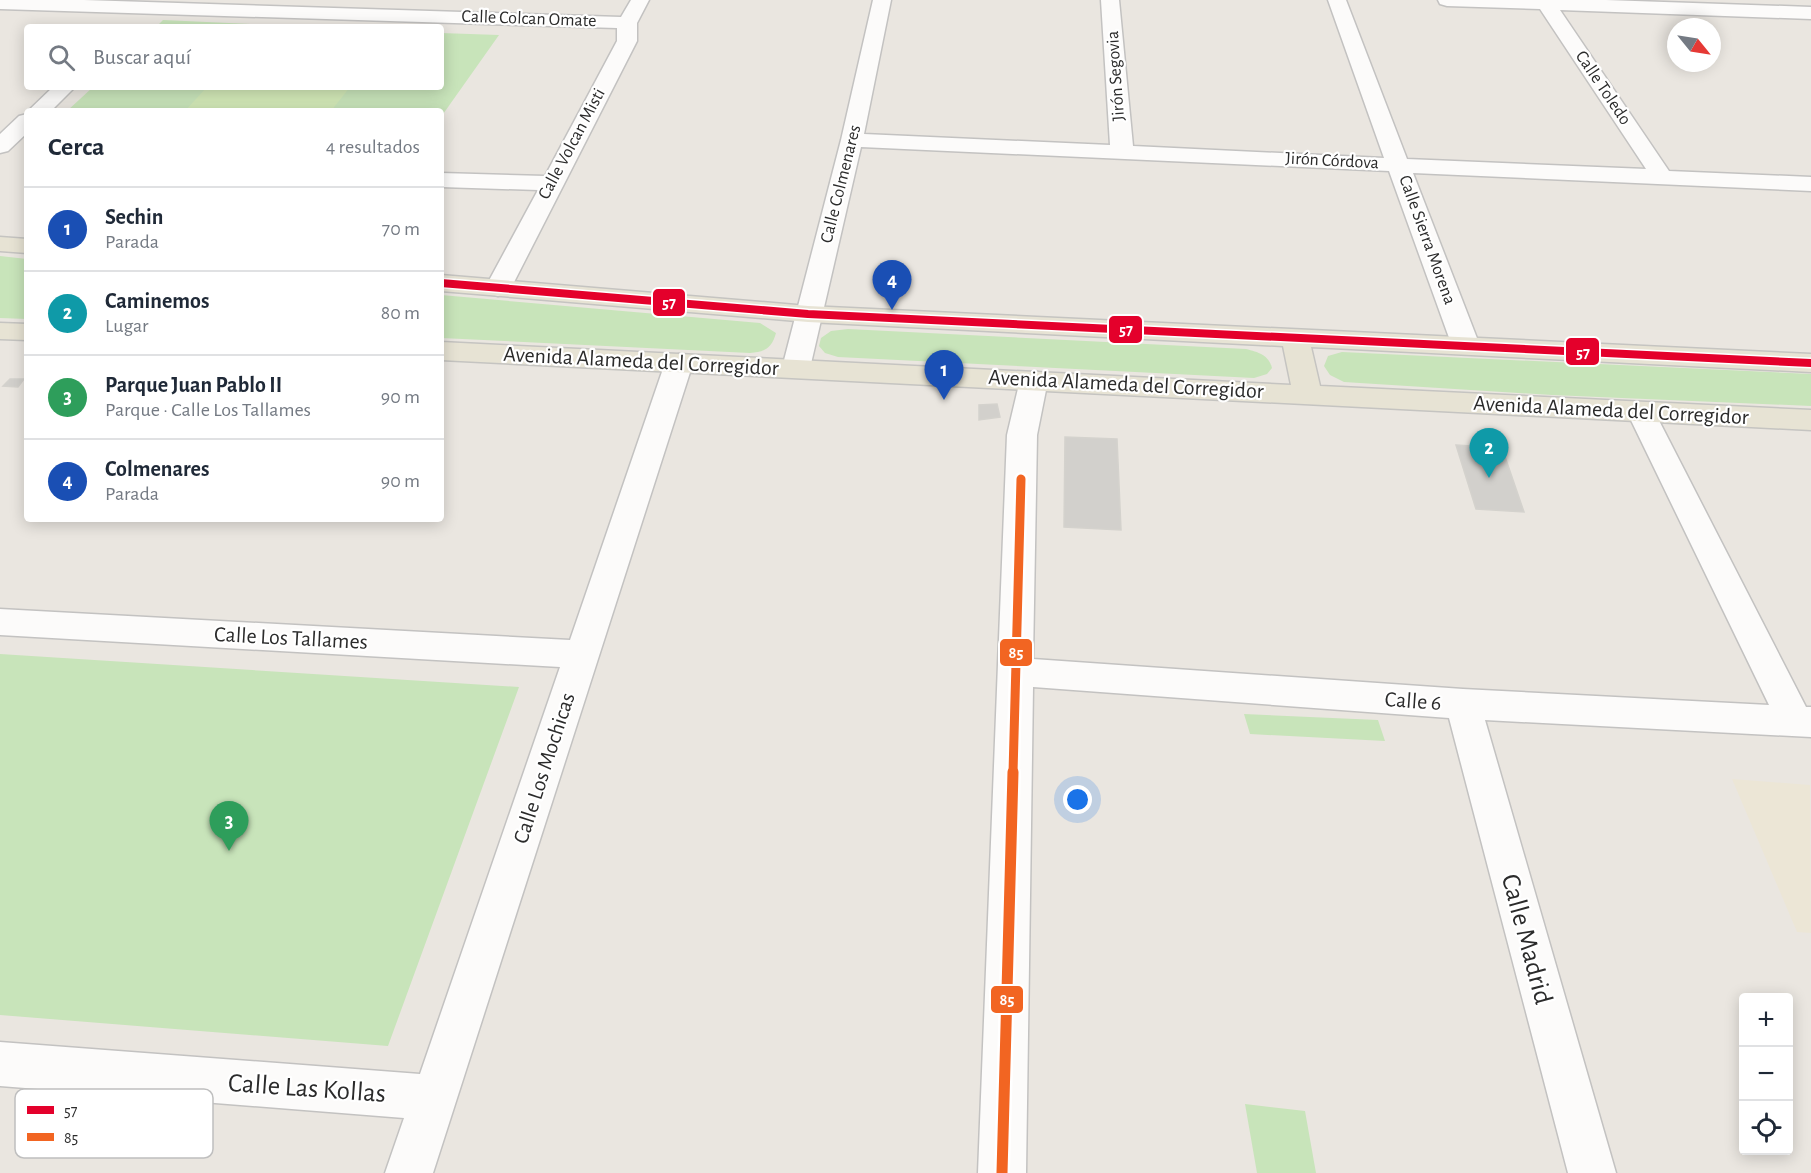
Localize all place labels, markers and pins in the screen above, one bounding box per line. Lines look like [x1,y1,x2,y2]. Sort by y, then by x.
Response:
pin: 4 [872,260,912,310]
pin: 1 [924,350,964,400]
pin: 2 [1470,428,1508,478]
pin: 3 [210,802,248,851]

